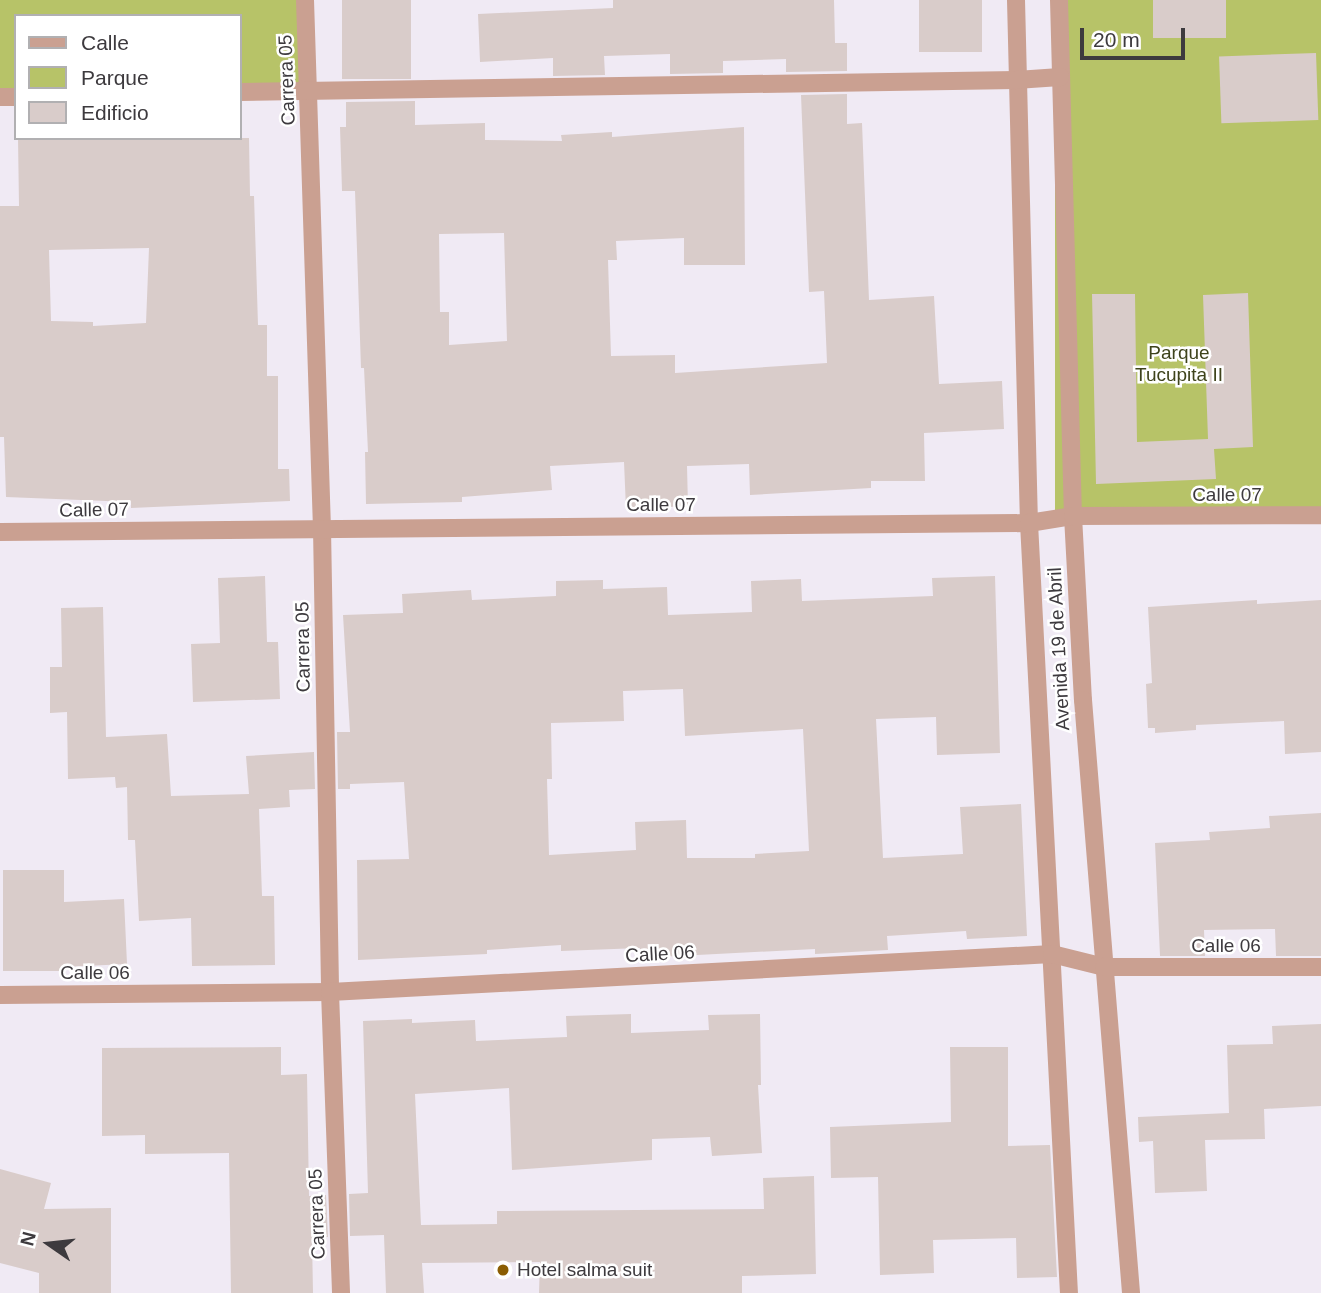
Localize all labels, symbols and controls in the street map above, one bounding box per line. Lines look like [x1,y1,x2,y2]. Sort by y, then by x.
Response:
legend [14,14,242,140]
scale bar [1083,14,1188,58]
text: 20 m [1093,28,1140,51]
text: Calle [81,31,129,54]
street label: Carrera 05 [274,34,300,126]
text: Parque [81,66,149,89]
text: Edificio [81,101,149,124]
park label: Parque Tucupita II [1135,342,1223,386]
street label: Calle 07 [1192,484,1262,506]
street label: Calle 07 [626,494,696,516]
street label: Calle 07 [59,498,129,522]
street label: Avenida 19 de Abril [1043,566,1075,732]
street label: Carrera 05 [291,601,315,693]
street label: Calle 06 [1191,935,1261,957]
street label: Calle 06 [625,941,695,967]
street label: Calle 06 [60,962,130,984]
street label: Carrera 05 [304,1168,330,1260]
north arrow [14,1209,84,1279]
text: N [16,1230,40,1248]
place label: Hotel salma suit [517,1259,652,1281]
marker: Hotel salma suit [495,1262,511,1278]

